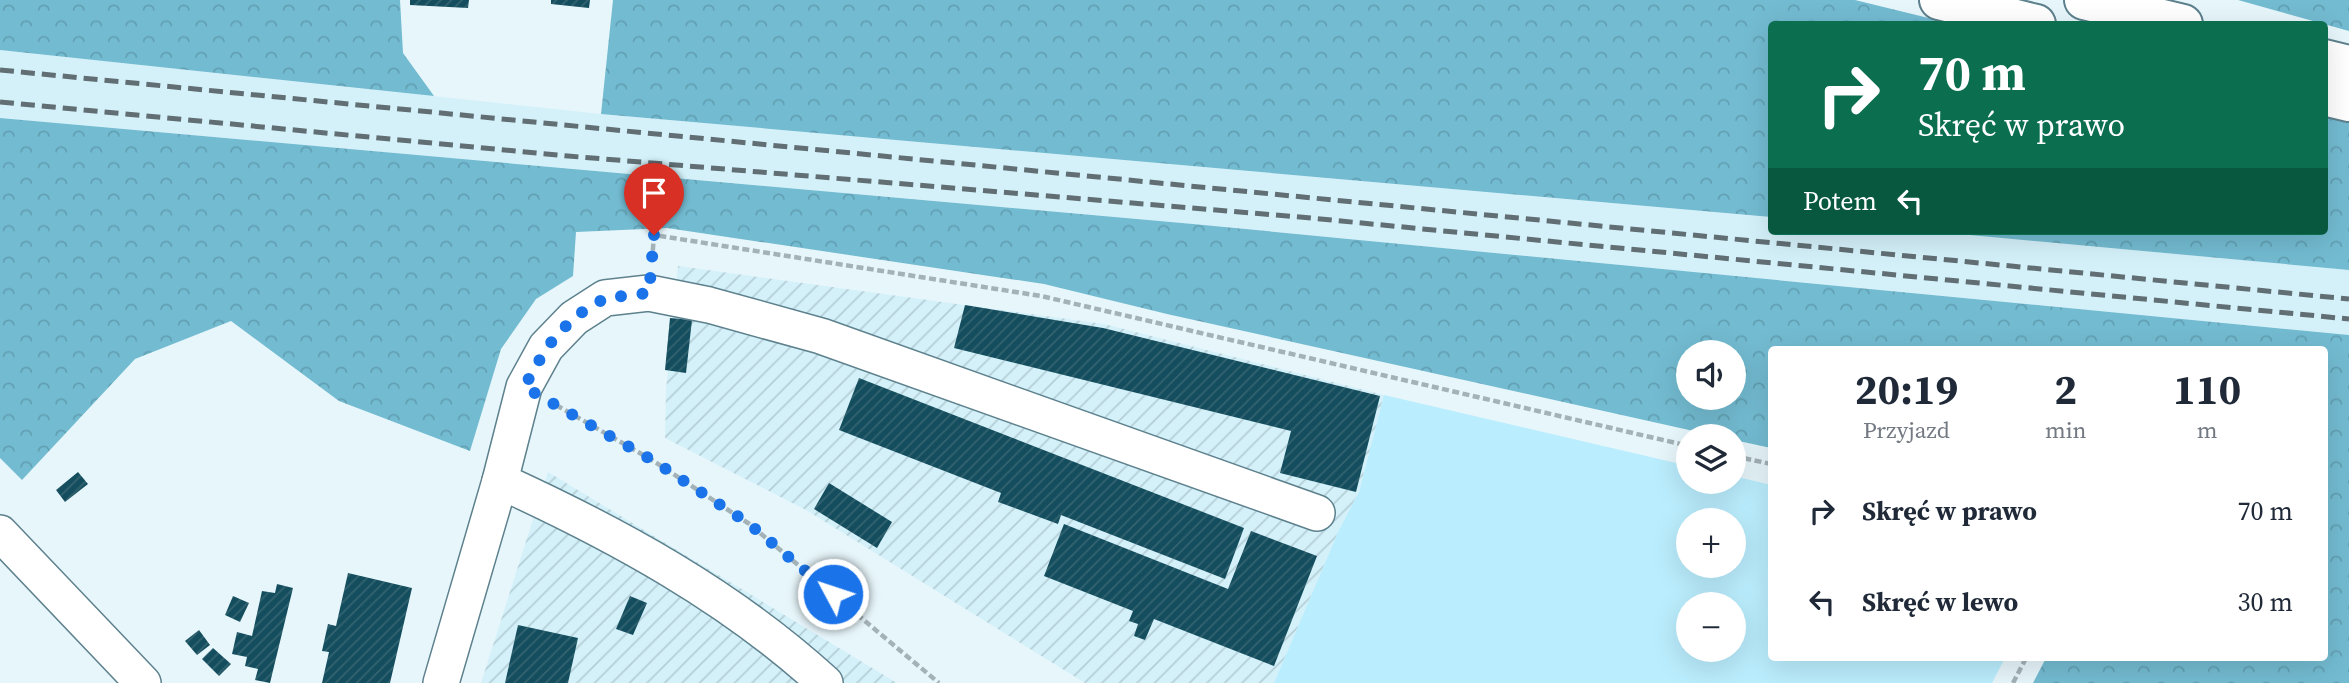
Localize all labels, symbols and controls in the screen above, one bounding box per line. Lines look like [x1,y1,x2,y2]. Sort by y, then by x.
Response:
text: 70 m [1918,39,2026,106]
icon: right [1803,49,1894,140]
text: Skręć w prawo [1918,103,2125,147]
pin [624,163,684,235]
icon: arrive [635,174,673,212]
icon: left [1891,182,1929,220]
text: Potem [1803,183,1877,219]
map controls [1676,340,1746,662]
button: sound [1676,340,1746,410]
text: 20:19 [1855,360,1958,418]
text: 2 [2054,360,2077,418]
text: 110 [2173,360,2241,418]
text: Przyjazd [1863,414,1950,446]
text: min [2045,414,2086,446]
text: m [2197,414,2218,446]
button: layers [1676,424,1746,494]
icon: right [1803,492,1841,530]
text: Skręć w prawo [1862,493,2037,529]
text: 70 m [2238,493,2293,529]
button: + [1676,508,1746,578]
position arrow [796,557,870,631]
icon: left [1803,583,1841,621]
text: Skręć w lewo [1862,584,2018,620]
text: 30 m [2238,584,2293,620]
button: − [1676,592,1746,662]

